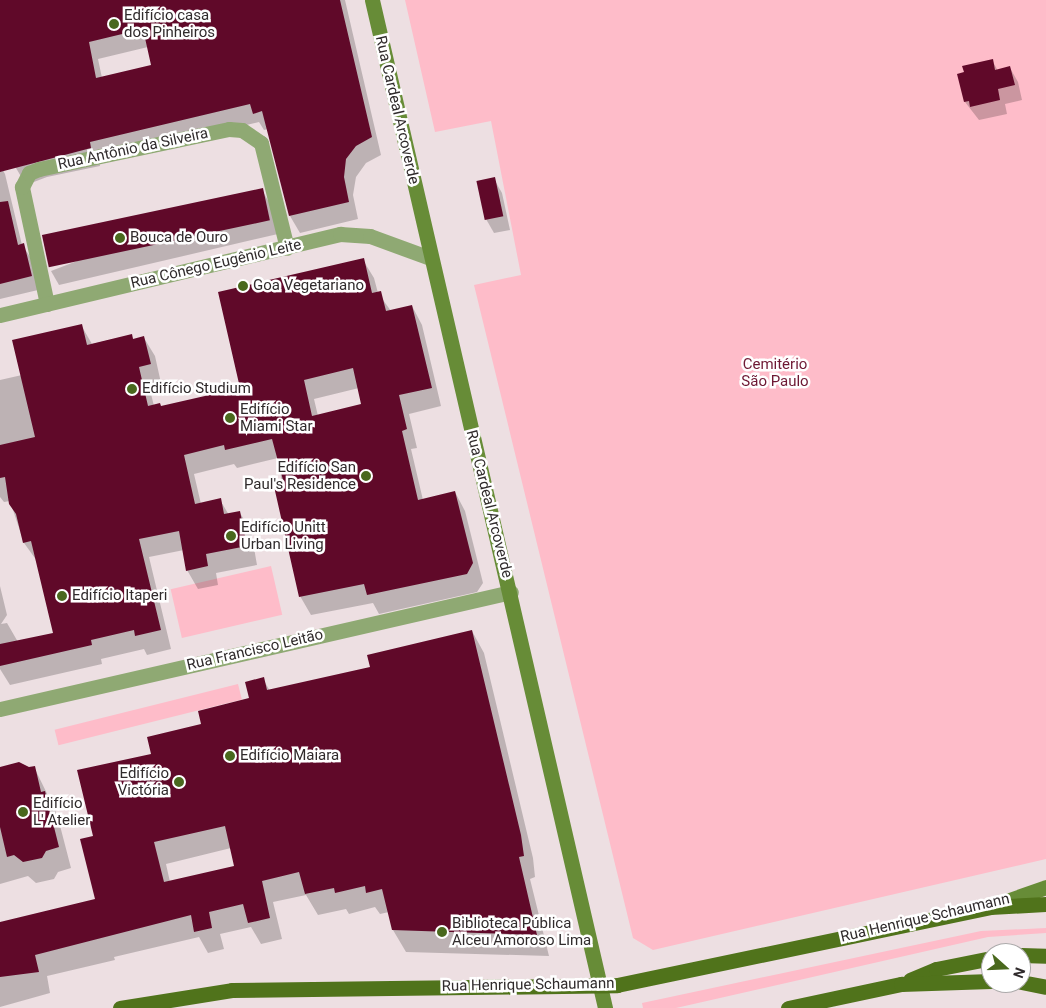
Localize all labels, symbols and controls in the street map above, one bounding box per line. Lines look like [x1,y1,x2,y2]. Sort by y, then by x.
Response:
place label: Edifício casa dos Pinheiros [124,6,215,41]
marker: Edifício casa dos Pinheiros [108,18,120,30]
street label: Rua Cardeal Arcoverde [371,34,423,186]
street label: Rua Antônio da Silveira [56,124,210,174]
place label: Bouca de Ouro [130,229,228,247]
marker: Bouca de Ouro [114,232,126,244]
street label: Rua Cônego Eugênio Leite [129,236,303,292]
place label: Goa Vegetariano [253,277,364,295]
marker: Goa Vegetariano [237,280,249,292]
park label: Cemitério São Paulo [741,355,809,390]
place label: Edifício Studium [142,380,251,398]
marker: Edifício Studium [126,383,138,395]
place label: Edifício Miami Star [240,400,312,435]
marker: Edifício Miami Star [224,412,236,424]
street label: Rua Cardeal Arcoverde [462,428,516,580]
place label: Edifício San Paul's Residence [244,458,356,493]
marker: Edifício San Paul's Residence [360,470,372,482]
place label: Edifício Unitt Urban Living [241,518,326,553]
marker: Edifício Unitt Urban Living [225,530,237,542]
place label: Edifício Itaperi [72,587,167,605]
marker: Edifício Itaperi [56,590,68,602]
street label: Rua Francisco Leitão [185,626,325,674]
place label: Edifício Maiara [240,747,339,765]
marker: Edifício Maiara [224,750,236,762]
place label: Edifício Victória [118,764,169,799]
marker: Edifício Victória [173,776,185,788]
place label: Edifício L' Atelier [33,794,90,829]
marker: Edifício L' Atelier [17,806,29,818]
street label: Rua Henrique Schaumann [839,890,1011,946]
place label: Biblioteca Pública Alceu Amoroso Lima [452,914,591,949]
marker: Biblioteca Pública Alceu Amoroso Lima [436,926,448,938]
north arrow [981,943,1031,993]
text: N [1010,965,1028,980]
street label: Rua Henrique Schaumann [441,974,615,996]

